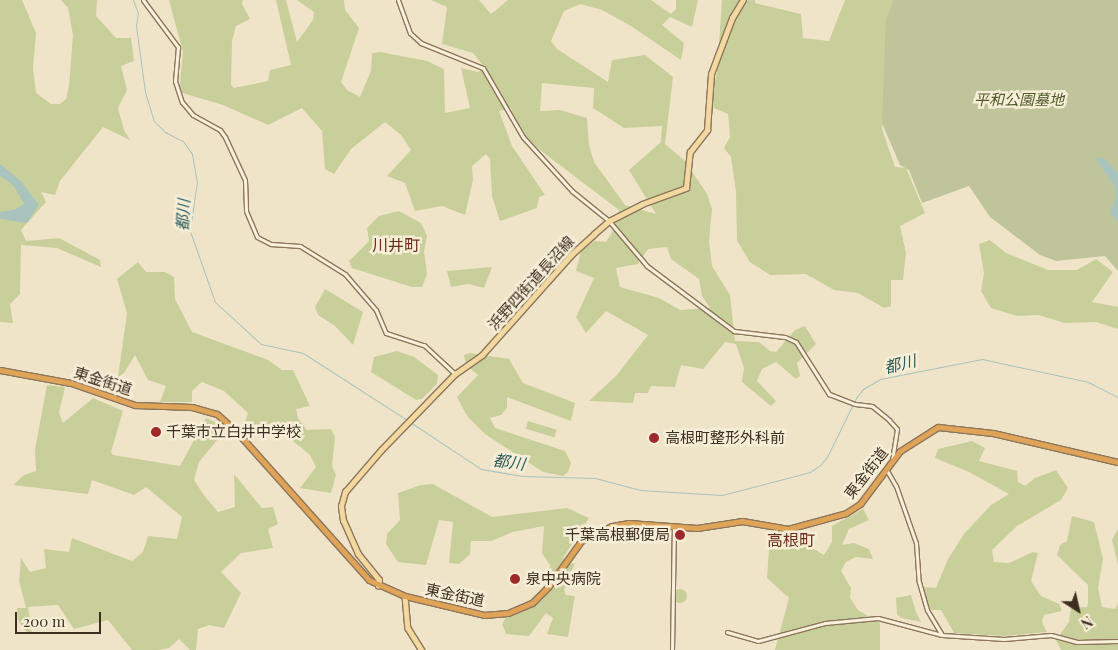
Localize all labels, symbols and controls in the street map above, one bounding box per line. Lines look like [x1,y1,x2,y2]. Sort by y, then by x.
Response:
park label: 平和公園墓地 [974,91,1064,109]
water label: 都川 [173,199,193,231]
street label: 浜野四街道長沼線 [484,232,578,334]
district label: 川井町 [372,235,420,255]
water label: 都川 [882,351,918,377]
street label: 東金街道 [72,363,134,399]
place label: 千葉市立白井中学校 [166,423,301,441]
marker: 千葉市立白井中学校 [150,426,162,438]
place label: 高根町整形外科前 [665,429,785,447]
marker: 高根町整形外科前 [647,431,661,445]
street label: 東金街道 [840,444,892,502]
water label: 都川 [492,450,526,474]
place label: 千葉高根郵便局 [565,526,670,544]
marker: 千葉高根郵便局 [674,529,686,541]
district label: 高根町 [767,530,815,550]
place label: 泉中央病院 [526,570,601,588]
marker: 泉中央病院 [508,572,522,586]
street label: 東金街道 [424,580,486,610]
north arrow [1053,585,1103,635]
scale bar [18,602,104,634]
text: 200 m [23,611,65,631]
text: N [1077,612,1096,633]

